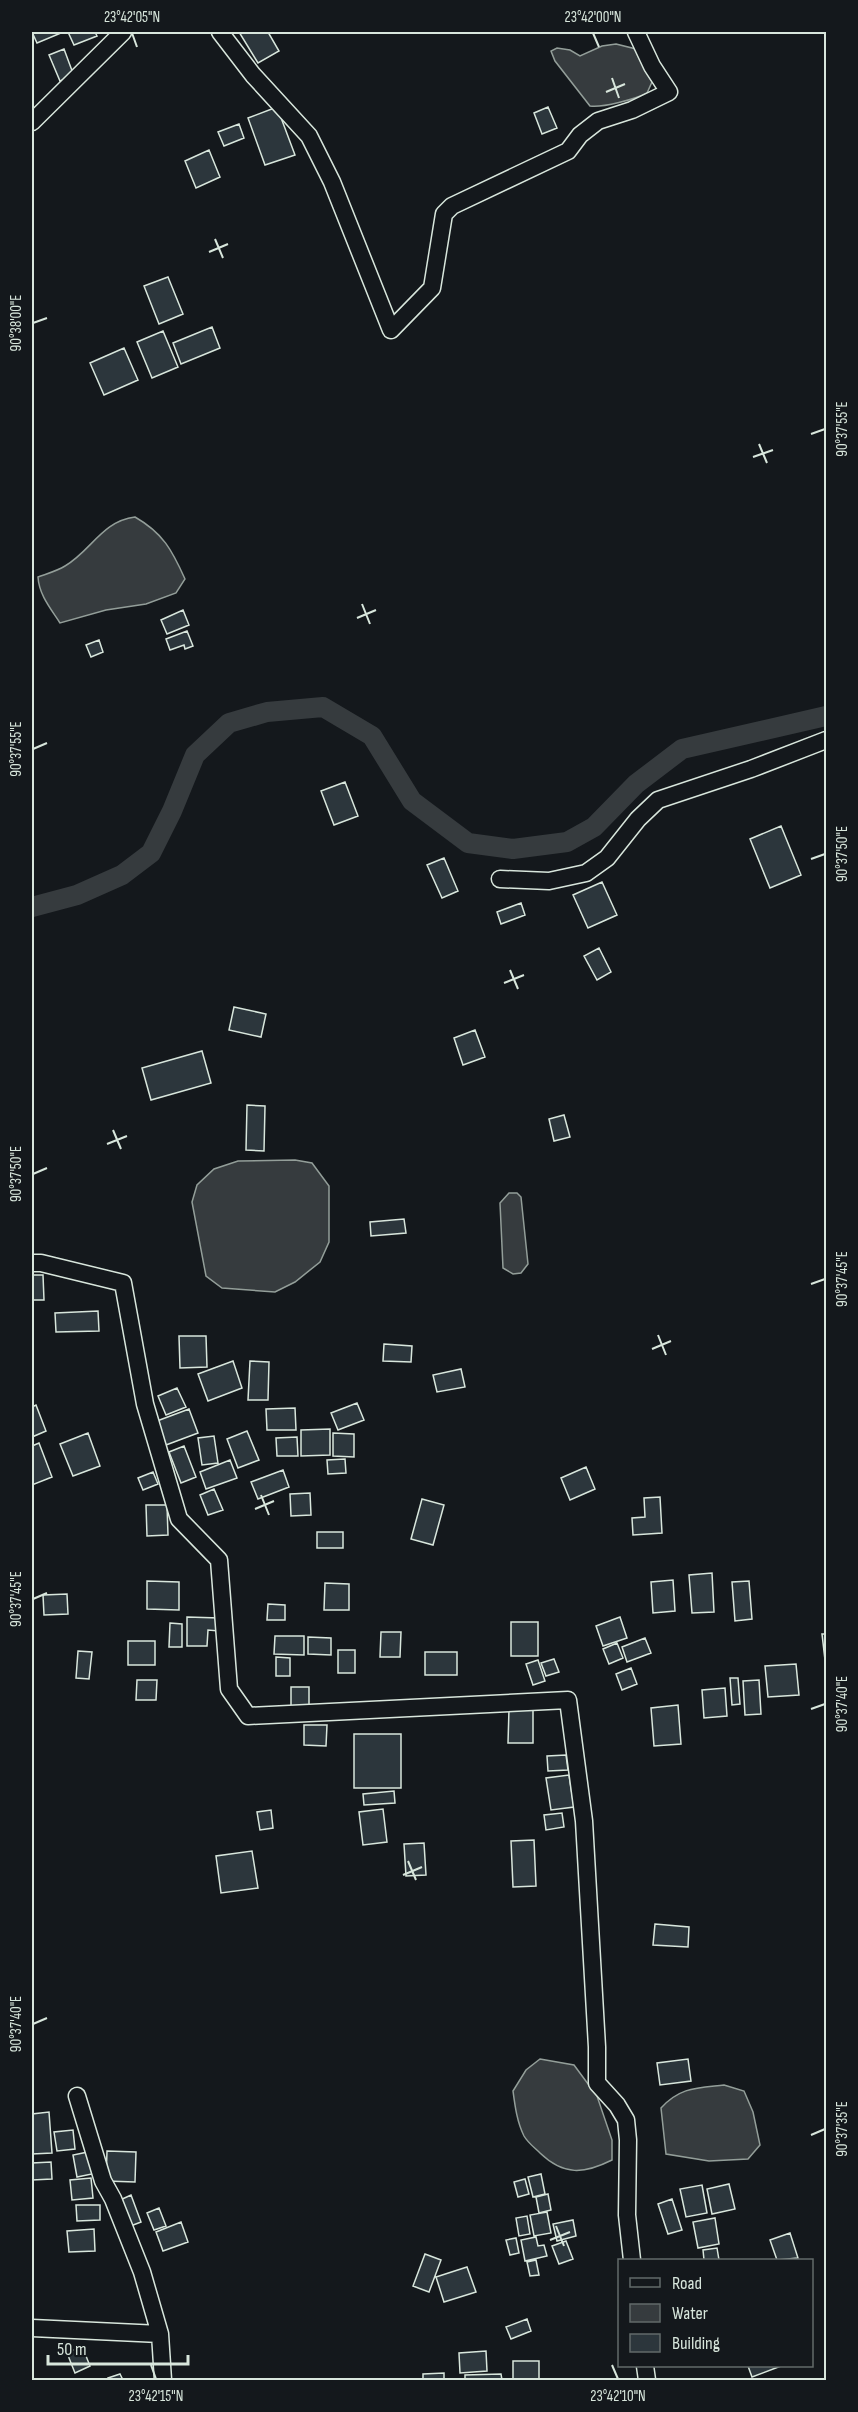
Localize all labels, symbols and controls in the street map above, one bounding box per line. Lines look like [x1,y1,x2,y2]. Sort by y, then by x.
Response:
text: 23°42'05"N [104,8,160,27]
text: 23°42'00"N [565,8,621,27]
text: 90°38'00"E [7,295,26,351]
text: 90°37'55"E [833,401,852,457]
text: 90°37'55"E [7,721,26,777]
text: 90°37'50"E [833,826,852,882]
text: 90°37'50"E [7,1146,26,1202]
text: 90°37'45"E [833,1251,852,1307]
text: 90°37'45"E [7,1571,26,1627]
text: 90°37'40"E [833,1676,852,1732]
text: 90°37'40"E [7,1996,26,2052]
text: 90°37'35"E [833,2101,852,2157]
legend [618,2259,813,2367]
text: Road [672,2273,702,2294]
text: Water [672,2303,708,2324]
scale bar [48,2328,188,2366]
text: Building [672,2333,720,2354]
text: 50 m [57,2339,87,2360]
text: 23°42'15"N [129,2387,183,2406]
text: 23°42'10"N [590,2387,646,2406]

